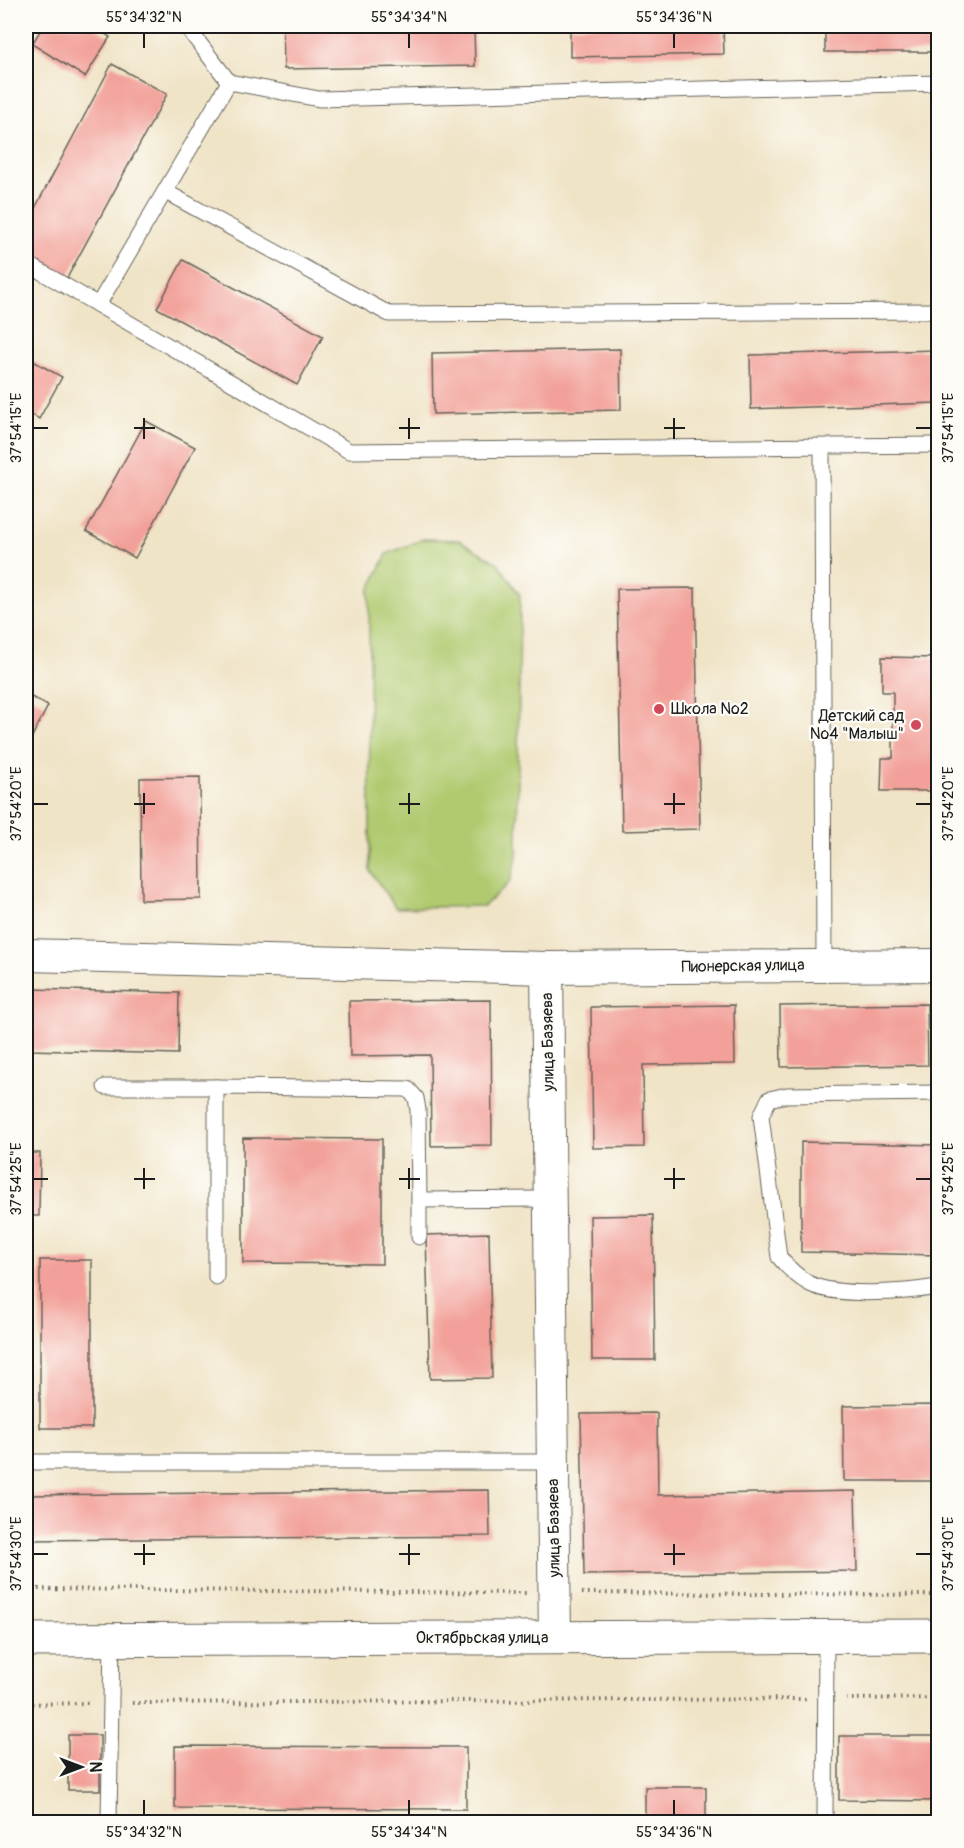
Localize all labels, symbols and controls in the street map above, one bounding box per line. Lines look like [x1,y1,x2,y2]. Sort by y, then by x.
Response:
text: 55°34'32"N [106,8,182,27]
text: 55°34'34"N [371,8,447,27]
text: 55°34'36"N [636,8,712,27]
text: 37°54'15"E [7,393,26,463]
text: 37°54'15"E [939,393,958,463]
place label: Школа №2 [671,699,749,719]
marker: Школа №2 [652,702,666,716]
place label: Детский сад №4 "Малыш" [810,706,904,744]
marker: Детский сад №4 "Малыш" [909,718,923,732]
text: 37°54'20"E [7,766,26,842]
text: 37°54'20"E [939,766,958,842]
street label: Пионерская улица [681,955,805,977]
street label: улица Базяева [537,992,559,1093]
text: 37°54'25"E [7,1142,26,1216]
text: 37°54'25"E [939,1142,958,1216]
street label: улица Базяева [543,1478,565,1579]
text: 37°54'30"E [7,1516,26,1592]
text: 37°54'30"E [939,1516,958,1592]
street label: Октябрьская улица [416,1628,548,1648]
north arrow [51,1737,111,1797]
text: N [85,1762,105,1773]
text: 55°34'32"N [106,1823,182,1842]
text: 55°34'34"N [371,1823,447,1842]
text: 55°34'36"N [636,1823,712,1842]

